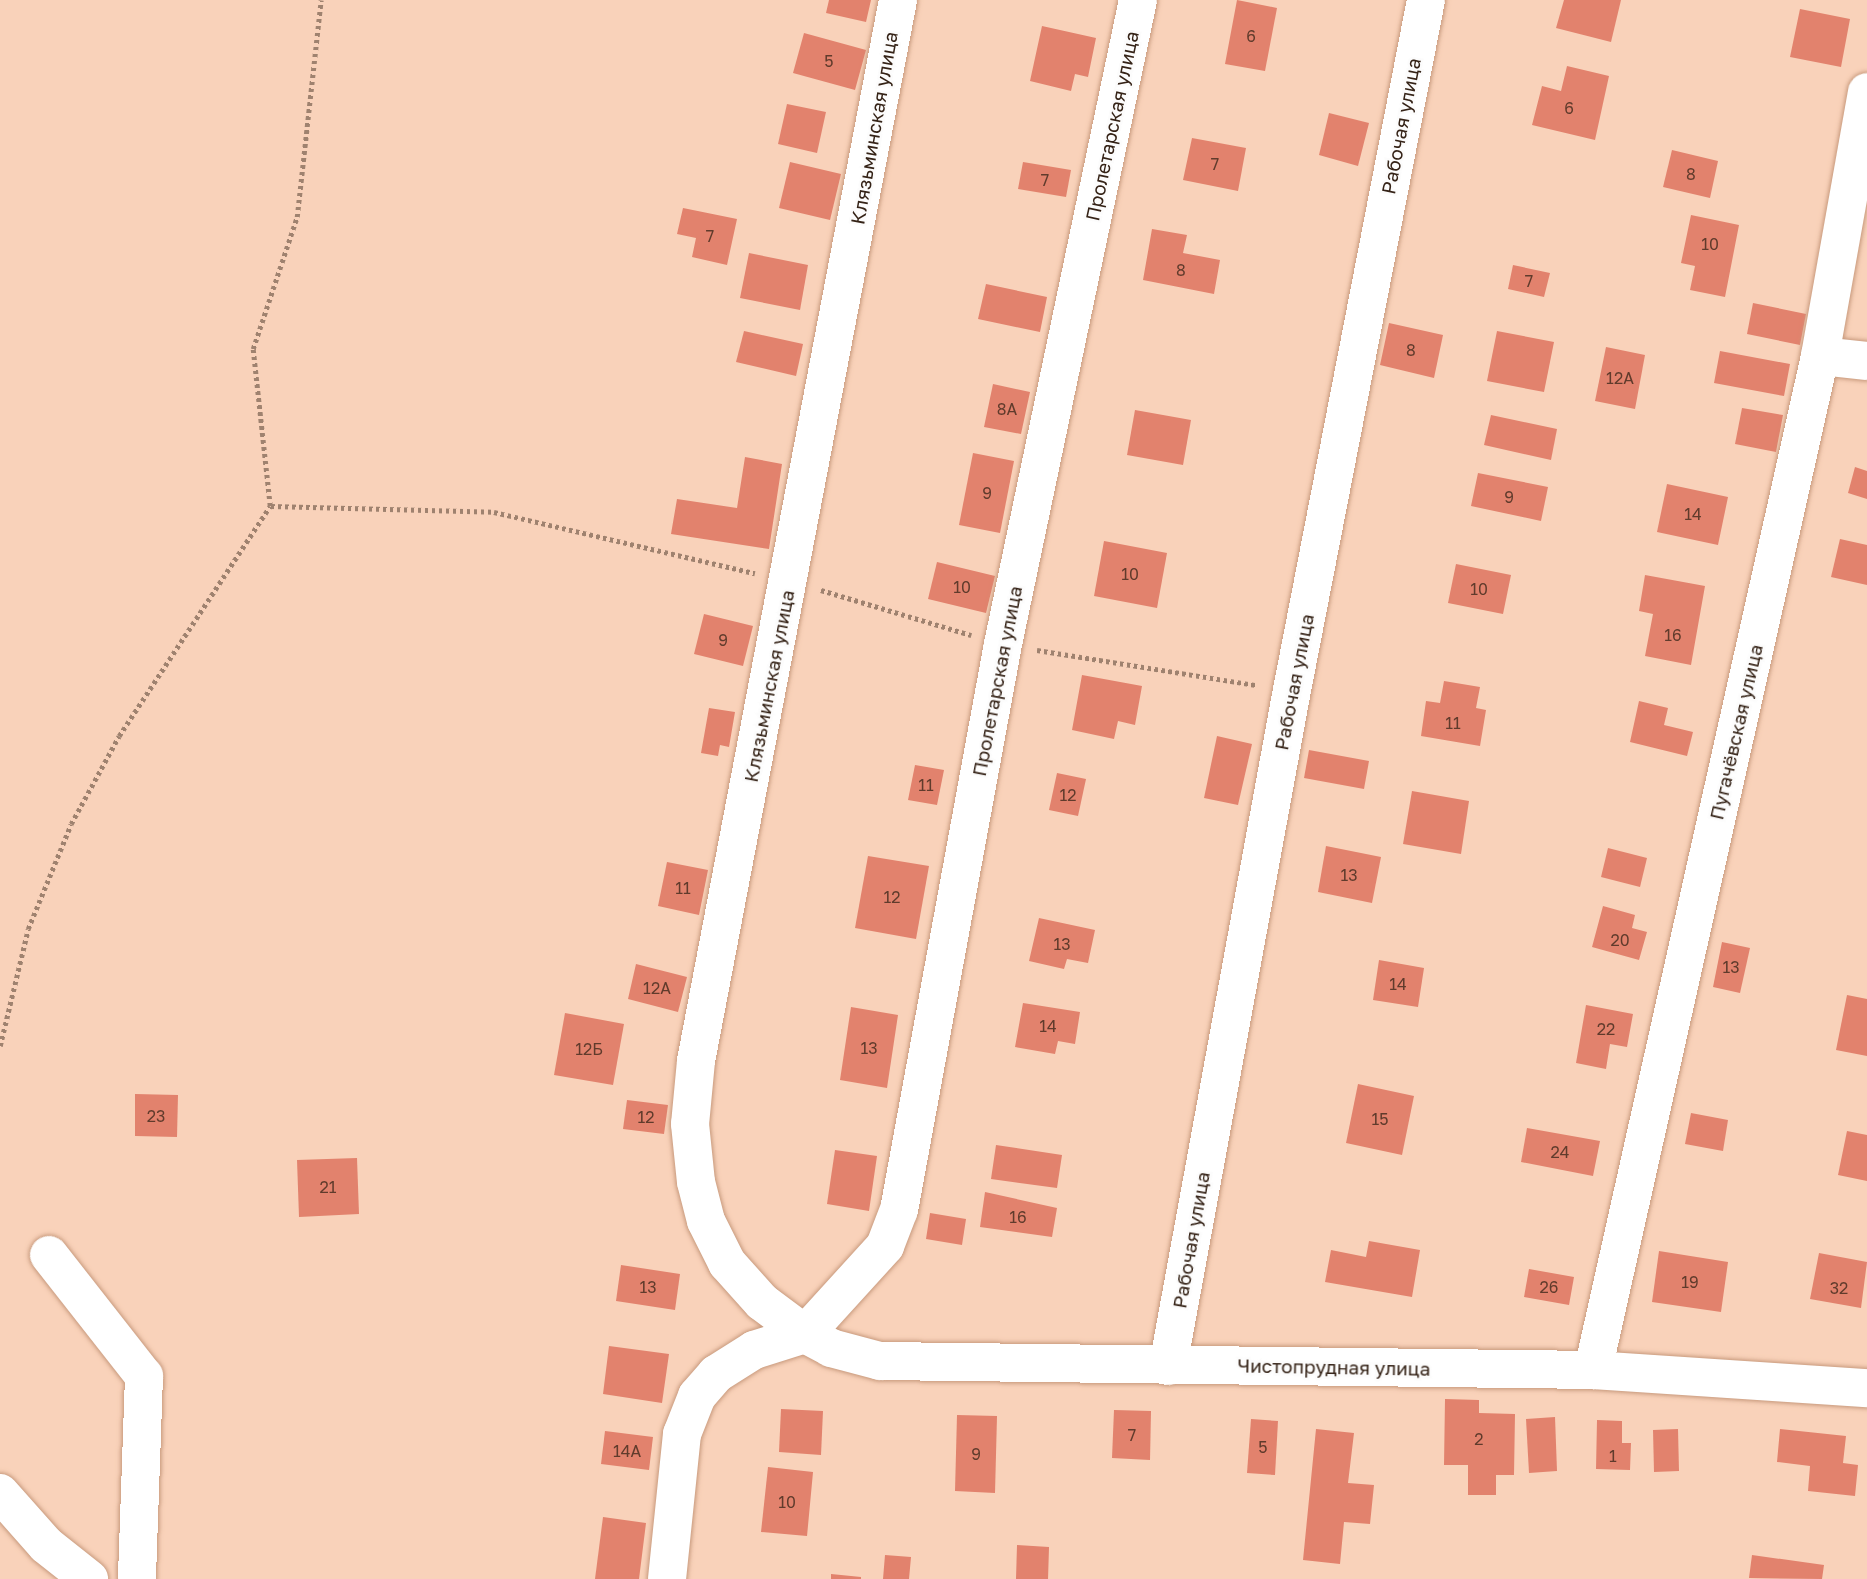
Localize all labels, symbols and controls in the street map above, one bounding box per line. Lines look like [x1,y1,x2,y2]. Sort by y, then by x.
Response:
house number: 6 [1246,26,1256,46]
street label: Пролетарская улица [1081,29,1143,223]
street label: Клязьминская улица [846,30,902,226]
house number: 5 [824,51,834,71]
street label: Рабочая улица [1377,56,1425,196]
house number: 6 [1564,98,1574,118]
house number: 7 [1211,154,1219,174]
house number: 8 [1686,164,1696,184]
house number: 7 [1041,170,1049,190]
house number: 7 [706,226,714,246]
house number: 10 [1701,234,1719,254]
house number: 8 [1176,260,1186,280]
house number: 7 [1525,271,1533,291]
house number: 8 [1406,340,1416,360]
house number: 12А [1606,368,1634,388]
house number: 8А [997,399,1017,419]
house number: 9 [982,483,992,503]
house number: 9 [1504,487,1514,507]
house number: 14 [1684,504,1702,524]
house number: 10 [1121,564,1139,584]
house number: 10 [953,577,971,597]
house number: 10 [1470,579,1488,599]
street label: Пролетарская улица [967,584,1027,778]
street label: Клязьминская улица [739,588,799,784]
street label: Рабочая улица [1270,612,1318,752]
house number: 16 [1664,625,1682,645]
house number: 9 [718,630,728,650]
street label: Пугачёвская улица [1705,642,1767,822]
house number: 11 [1445,713,1461,733]
house number: 11 [918,775,934,795]
house number: 12 [1059,785,1077,805]
house number: 13 [1340,865,1358,885]
house number: 11 [675,878,691,898]
house number: 12 [883,887,901,907]
house number: 20 [1610,930,1630,950]
house number: 13 [1053,934,1071,954]
house number: 13 [1722,957,1740,977]
house number: 14 [1389,974,1407,994]
house number: 12А [643,978,671,998]
house number: 14 [1039,1016,1057,1036]
house number: 22 [1597,1019,1615,1039]
house number: 13 [860,1038,878,1058]
house number: 12Б [575,1039,603,1059]
house number: 23 [147,1106,165,1126]
house number: 12 [637,1107,655,1127]
house number: 15 [1371,1109,1389,1129]
house number: 24 [1550,1142,1570,1162]
street label: Рабочая улица [1168,1170,1214,1310]
house number: 21 [319,1177,337,1197]
house number: 16 [1009,1207,1027,1227]
house number: 19 [1681,1272,1699,1292]
house number: 13 [639,1277,657,1297]
house number: 26 [1540,1277,1558,1297]
house number: 32 [1830,1278,1848,1298]
street label: Чистопрудная улица [1237,1354,1431,1380]
house number: 7 [1128,1425,1136,1445]
house number: 2 [1474,1429,1484,1449]
house number: 5 [1258,1437,1268,1457]
house number: 14А [613,1441,641,1461]
house number: 9 [971,1444,981,1464]
house number: 1 [1609,1446,1617,1466]
house number: 10 [778,1492,796,1512]

